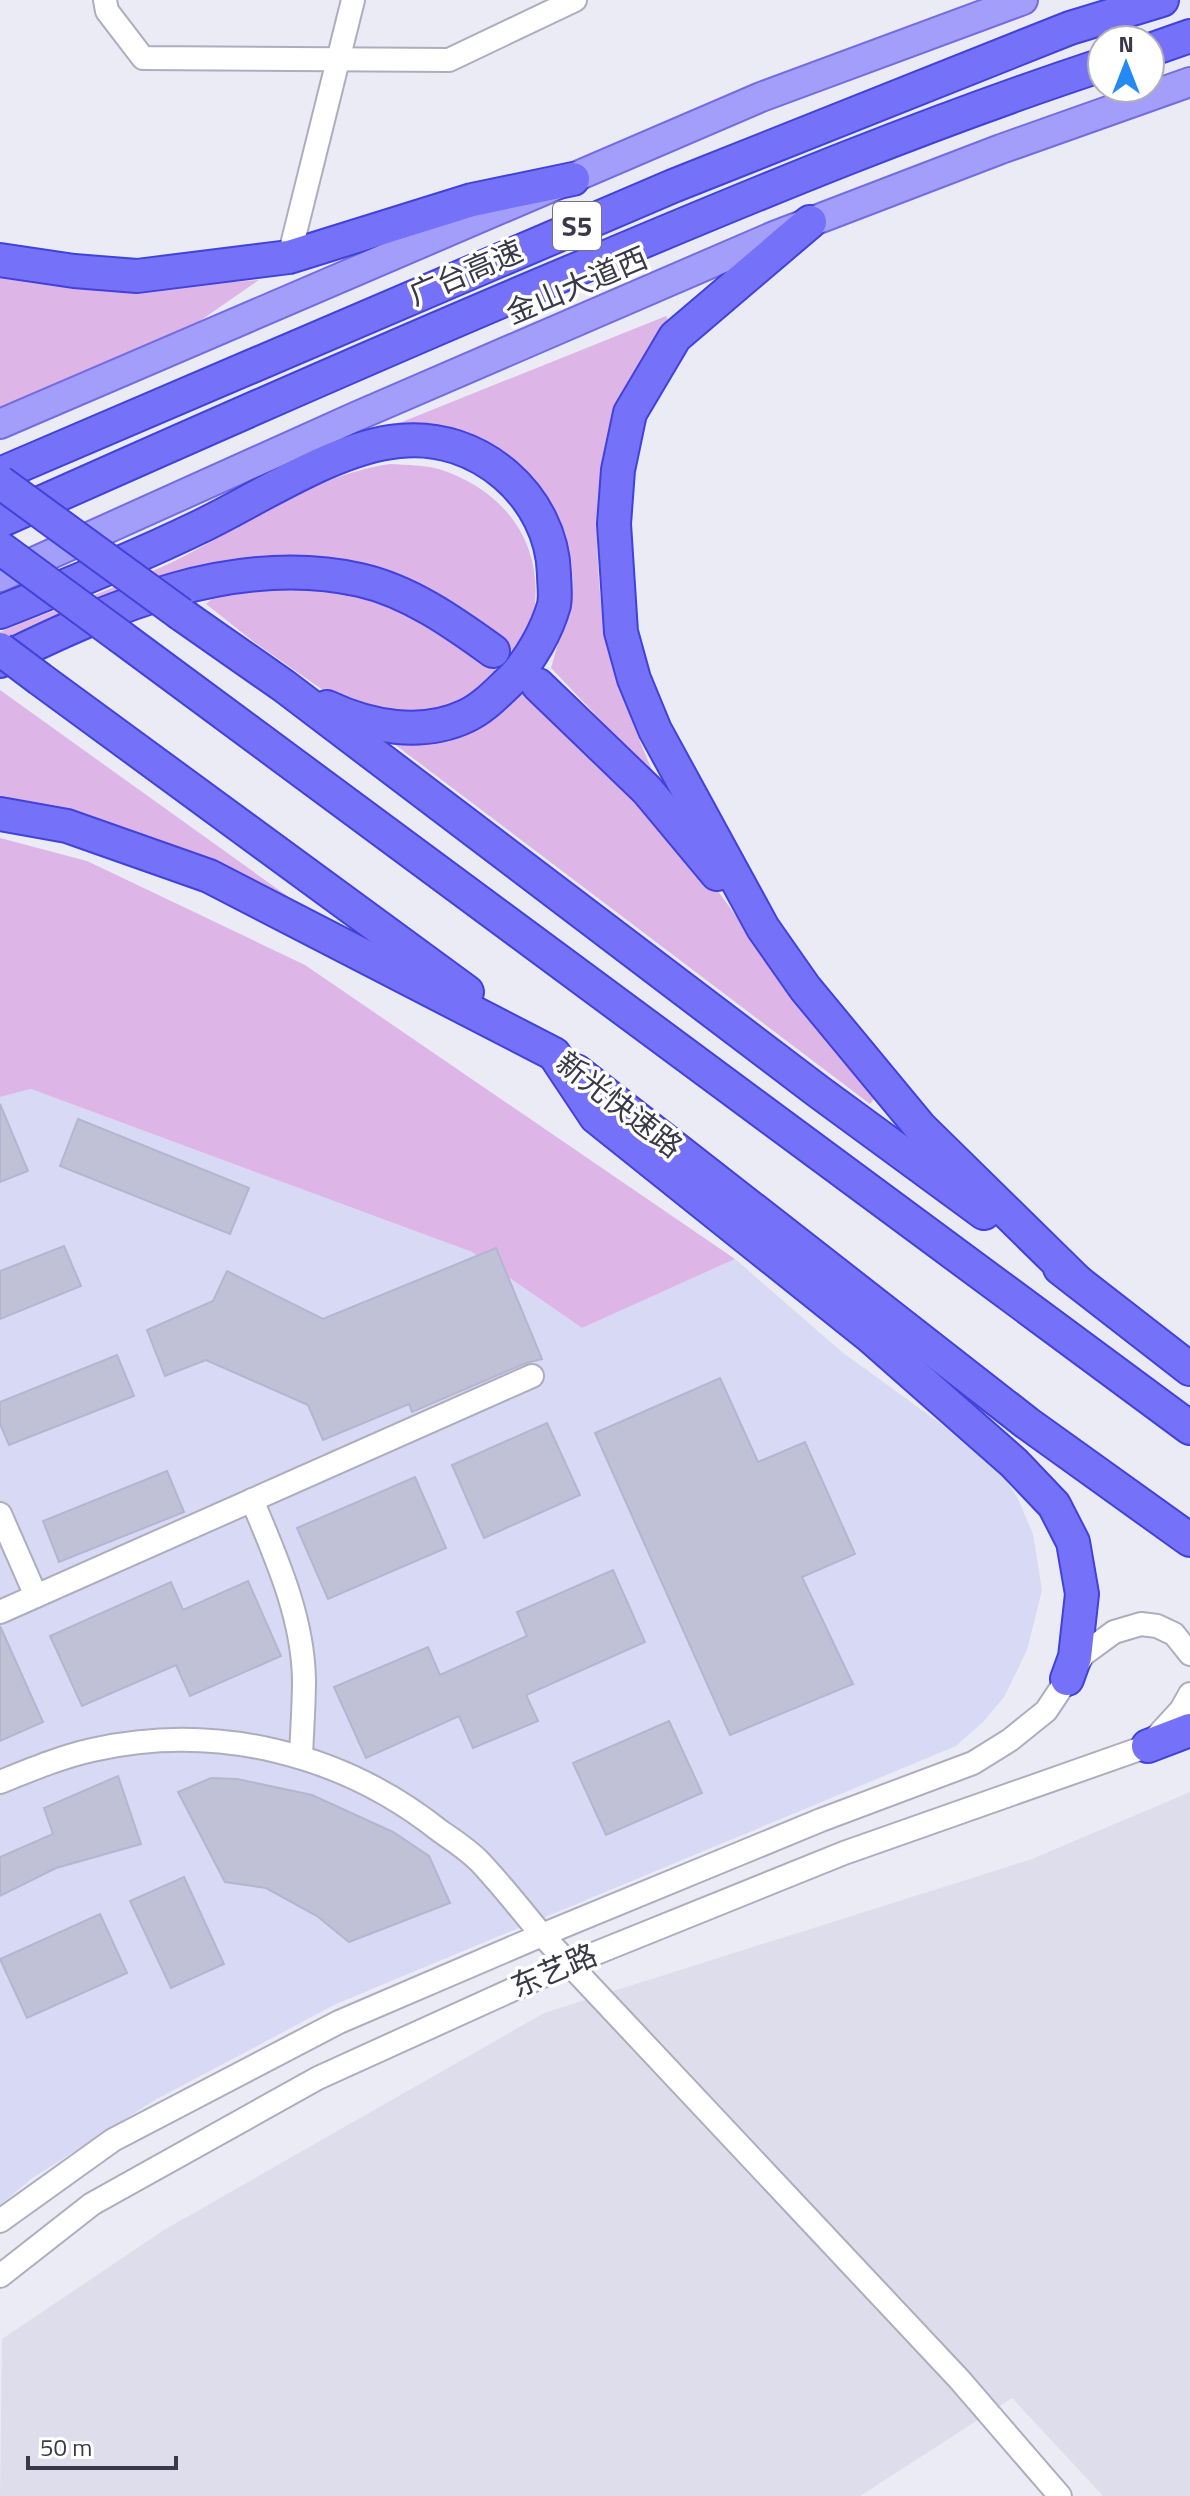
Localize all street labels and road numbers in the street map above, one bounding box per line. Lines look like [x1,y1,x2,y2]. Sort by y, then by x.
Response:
road number: S5 [553,202,601,250]
street label: 广台高速 [401,227,530,317]
street label: 金山大道西 [499,235,655,336]
street label: 新光快速路 [546,1040,693,1169]
street label: 东艺路 [503,1931,604,2009]

